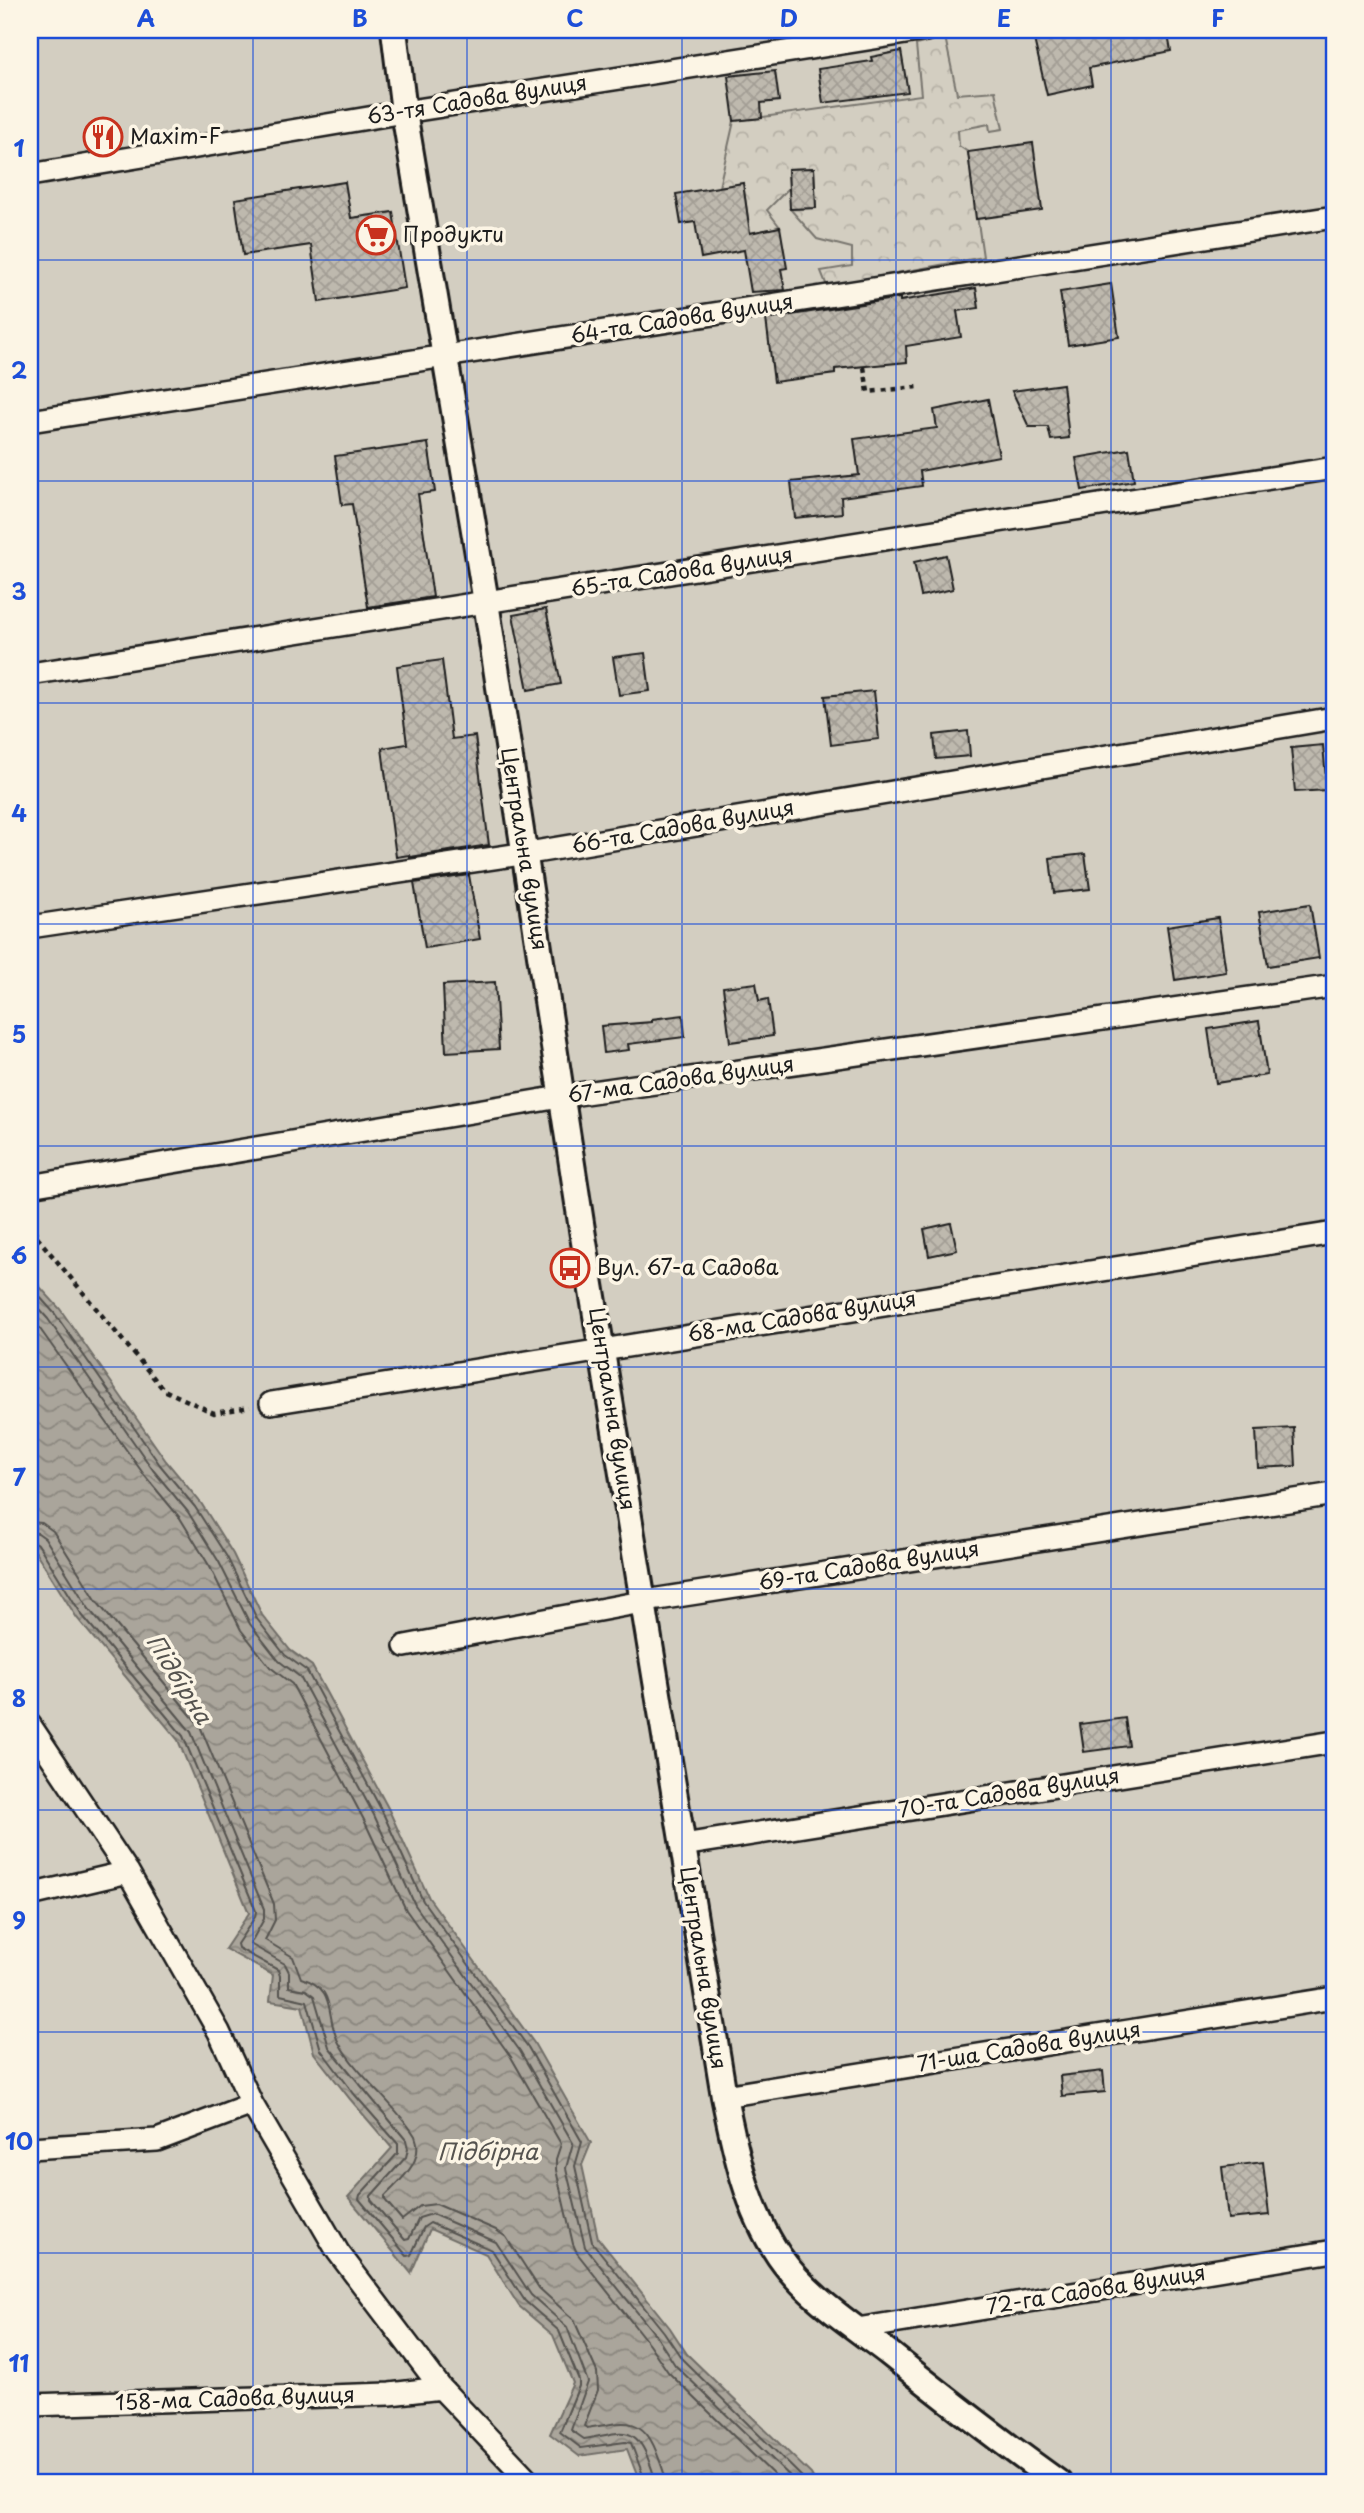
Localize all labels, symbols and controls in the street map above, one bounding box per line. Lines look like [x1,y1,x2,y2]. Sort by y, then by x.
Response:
text: A [137,0,155,35]
text: B [352,0,368,35]
text: C [566,0,584,35]
text: D [780,0,798,35]
text: E [997,0,1011,35]
text: F [1211,0,1225,35]
street label: 63-тя Садова вулиця [364,65,589,131]
restaurant icon: Maxim-F [82,116,124,158]
place label: Maxim-F [130,119,221,151]
text: 1 [14,130,25,165]
supermarket icon: Продукти [355,214,397,256]
place label: Продукти [403,217,504,249]
street label: 64-та Садова вулиця [568,284,795,350]
text: 2 [11,352,27,387]
street label: 65-та Садова вулиця [568,537,795,603]
text: 3 [11,573,27,608]
street label: Центральна вулиця [494,745,558,952]
street label: 66-та Садова вулиця [569,790,796,860]
text: 4 [11,795,27,830]
text: 5 [12,1016,26,1051]
street label: 67-ма Садова вулиця [565,1046,796,1110]
text: 6 [11,1237,27,1272]
bus stop icon: Вул. 67-а Садова [549,1247,591,1289]
place label: Вул. 67-а Садова [597,1250,779,1282]
street label: 68-ма Садова вулиця [685,1281,918,1349]
street label: Центральна вулиця [582,1305,646,1512]
text: 7 [12,1459,26,1494]
street label: 69-та Садова вулиця [756,1531,981,1597]
water label: Підбірна [139,1626,222,1731]
text: 8 [12,1680,26,1715]
street label: 70-та Садова вулиця [896,1758,1121,1824]
street label: Центральна вулиця [673,1864,737,2071]
text: 9 [12,1902,26,1937]
street label: 71-ша Садова вулиця [915,2012,1143,2078]
text: 10 [5,2123,33,2158]
water label: Підбірна [438,2133,539,2168]
street label: 72-га Садова вулиця [984,2255,1208,2321]
text: 11 [9,2345,30,2380]
street label: 158-ма Садова вулиця [115,2377,355,2417]

